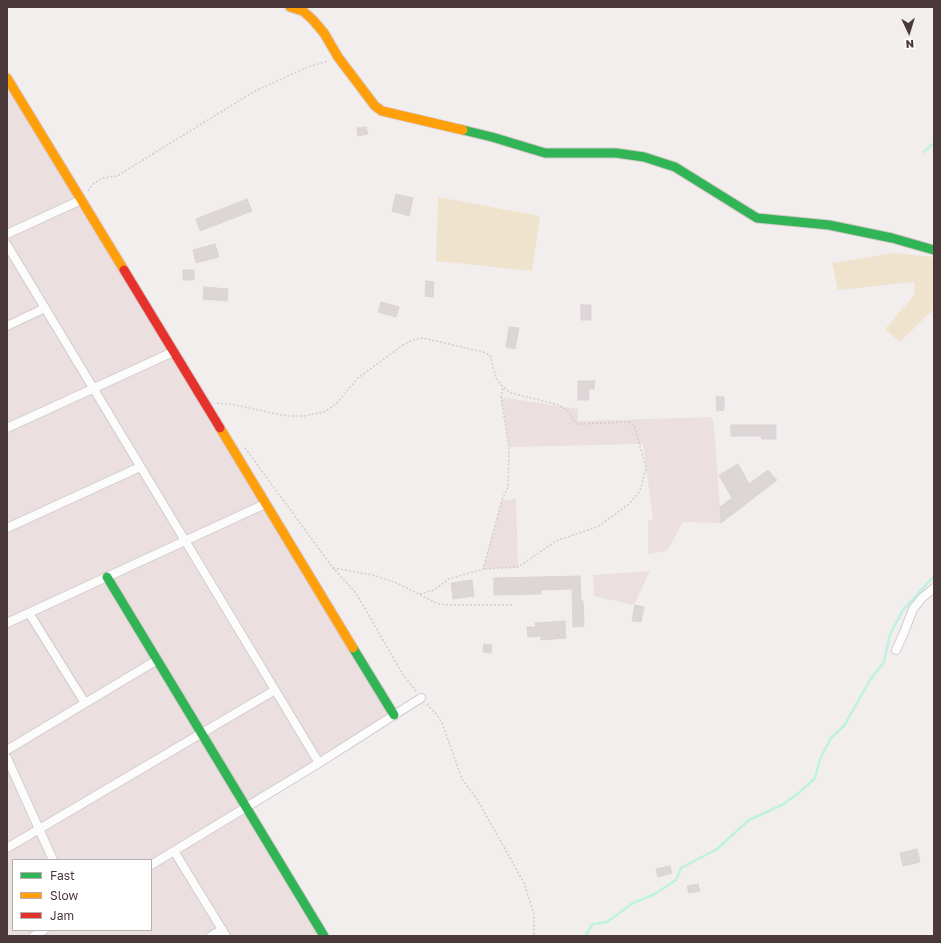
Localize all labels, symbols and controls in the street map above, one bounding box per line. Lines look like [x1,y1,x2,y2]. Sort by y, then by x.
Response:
north arrow [889,12,929,52]
text: N [905,38,915,51]
legend [12,859,152,931]
text: Fast [50,868,75,883]
text: Slow [50,888,78,903]
text: Jam [50,908,74,923]

